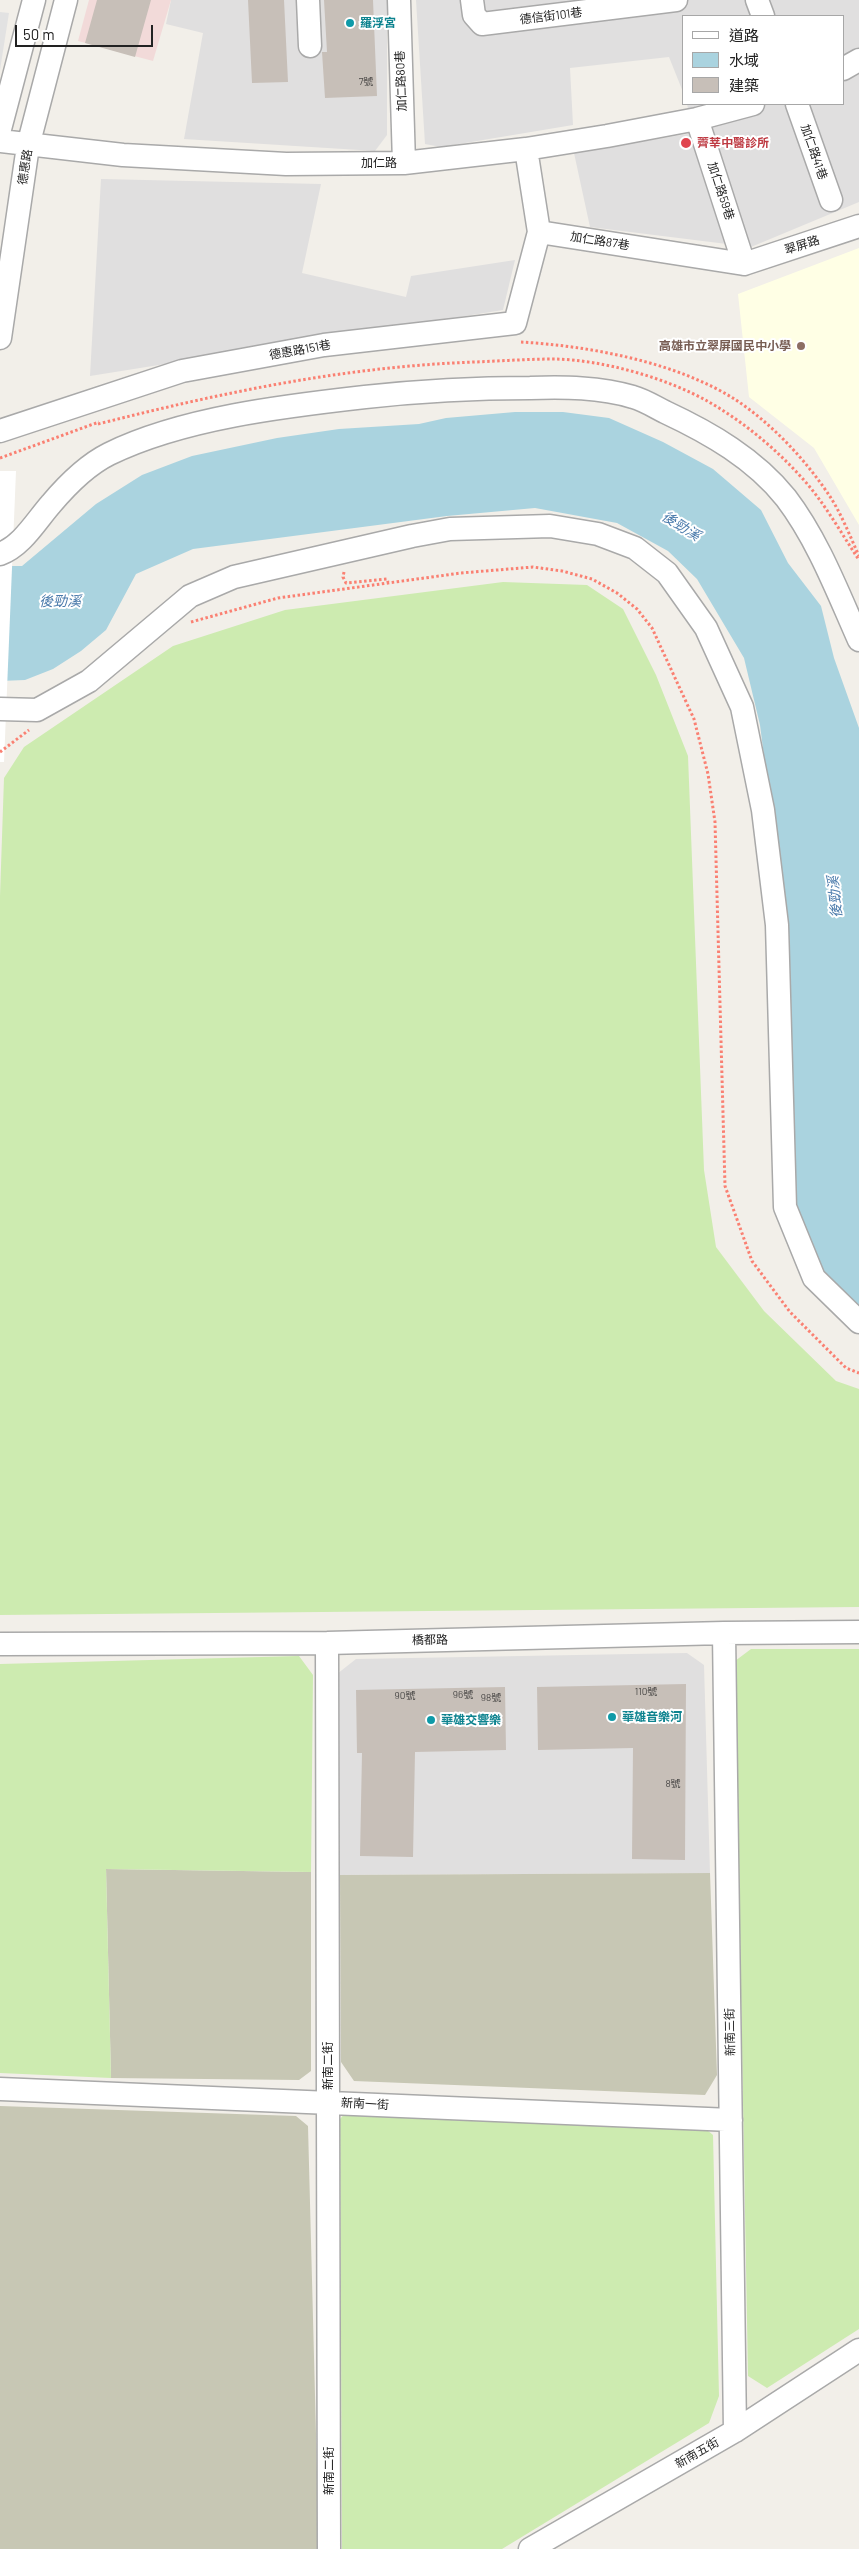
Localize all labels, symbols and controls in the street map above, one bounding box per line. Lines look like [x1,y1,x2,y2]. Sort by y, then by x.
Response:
street label: 德信街101巷 [519,5,583,27]
scale bar [18,15,155,47]
legend [682,15,844,105]
place label: 羅浮宮 [360,16,396,30]
marker: 羅浮宮 [344,17,356,29]
text: 50 m [23,25,55,43]
text: 道路 [729,26,759,44]
street label: 加仁路80巷 [393,50,409,112]
text: 水域 [729,51,759,69]
house number: 7號 [359,76,373,88]
text: 建築 [729,76,759,94]
street label: 加仁路41巷 [798,122,830,182]
marker: 薺莘中醫診所 [679,136,693,150]
place label: 薺莘中醫診所 [697,136,769,150]
street label: 德惠路 [15,148,35,186]
street label: 加仁路 [361,156,397,170]
street label: 加仁路59巷 [705,160,737,222]
street label: 加仁路87巷 [569,229,631,253]
street label: 翠屏路 [783,233,821,257]
street label: 德惠路151巷 [268,338,332,362]
place label: 高雄市立翠屏國民中小學 [659,339,791,353]
marker: 高雄市立翠屏國民中小學 [795,340,807,352]
water label: 後勁溪 [659,508,703,544]
water label: 後勁溪 [39,593,81,609]
water label: 後勁溪 [824,875,846,919]
street label: 橋都路 [412,1632,448,1648]
house number: 110號 [635,1686,657,1698]
house number: 96號 [453,1689,473,1701]
house number: 90號 [395,1690,415,1702]
house number: 98號 [481,1692,501,1704]
place label: 華雄音樂河 [622,1710,682,1724]
marker: 華雄音樂河 [606,1711,618,1723]
place label: 華雄交響樂 [441,1713,501,1727]
marker: 華雄交響樂 [425,1714,437,1726]
house number: 8號 [665,1778,681,1790]
street label: 新南三街 [722,2008,738,2056]
street label: 新南二街 [321,2042,335,2090]
street label: 新南一街 [341,2096,389,2112]
street label: 新南五街 [673,2435,721,2471]
street label: 新南二街 [322,2447,336,2495]

